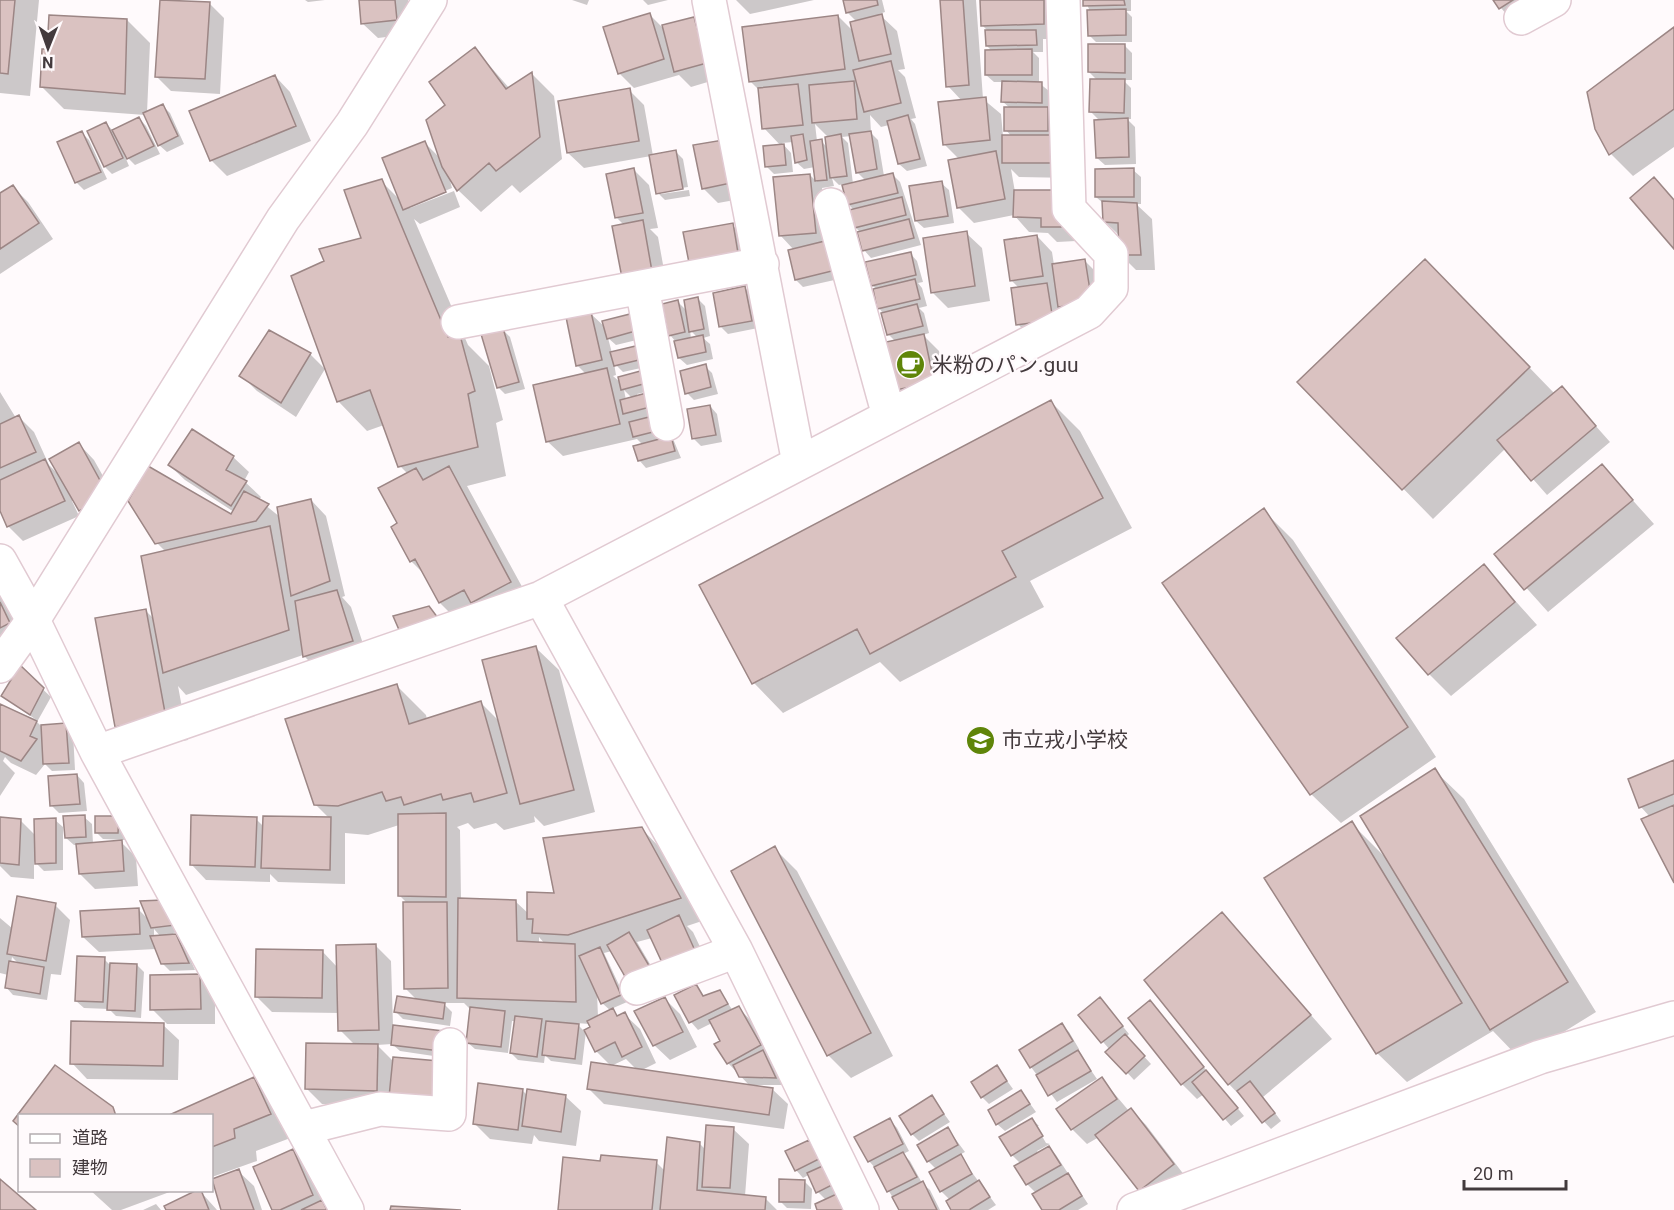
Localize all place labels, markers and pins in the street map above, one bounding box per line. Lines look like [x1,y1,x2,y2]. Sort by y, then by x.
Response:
cafe icon: 米粉のパン.guu [895,349,927,381]
place label: 米粉のパン.guu [932,353,1079,377]
school or university icon: 市立戎小学校 [965,724,997,756]
place label: 市立戎小学校 [1002,728,1128,752]

